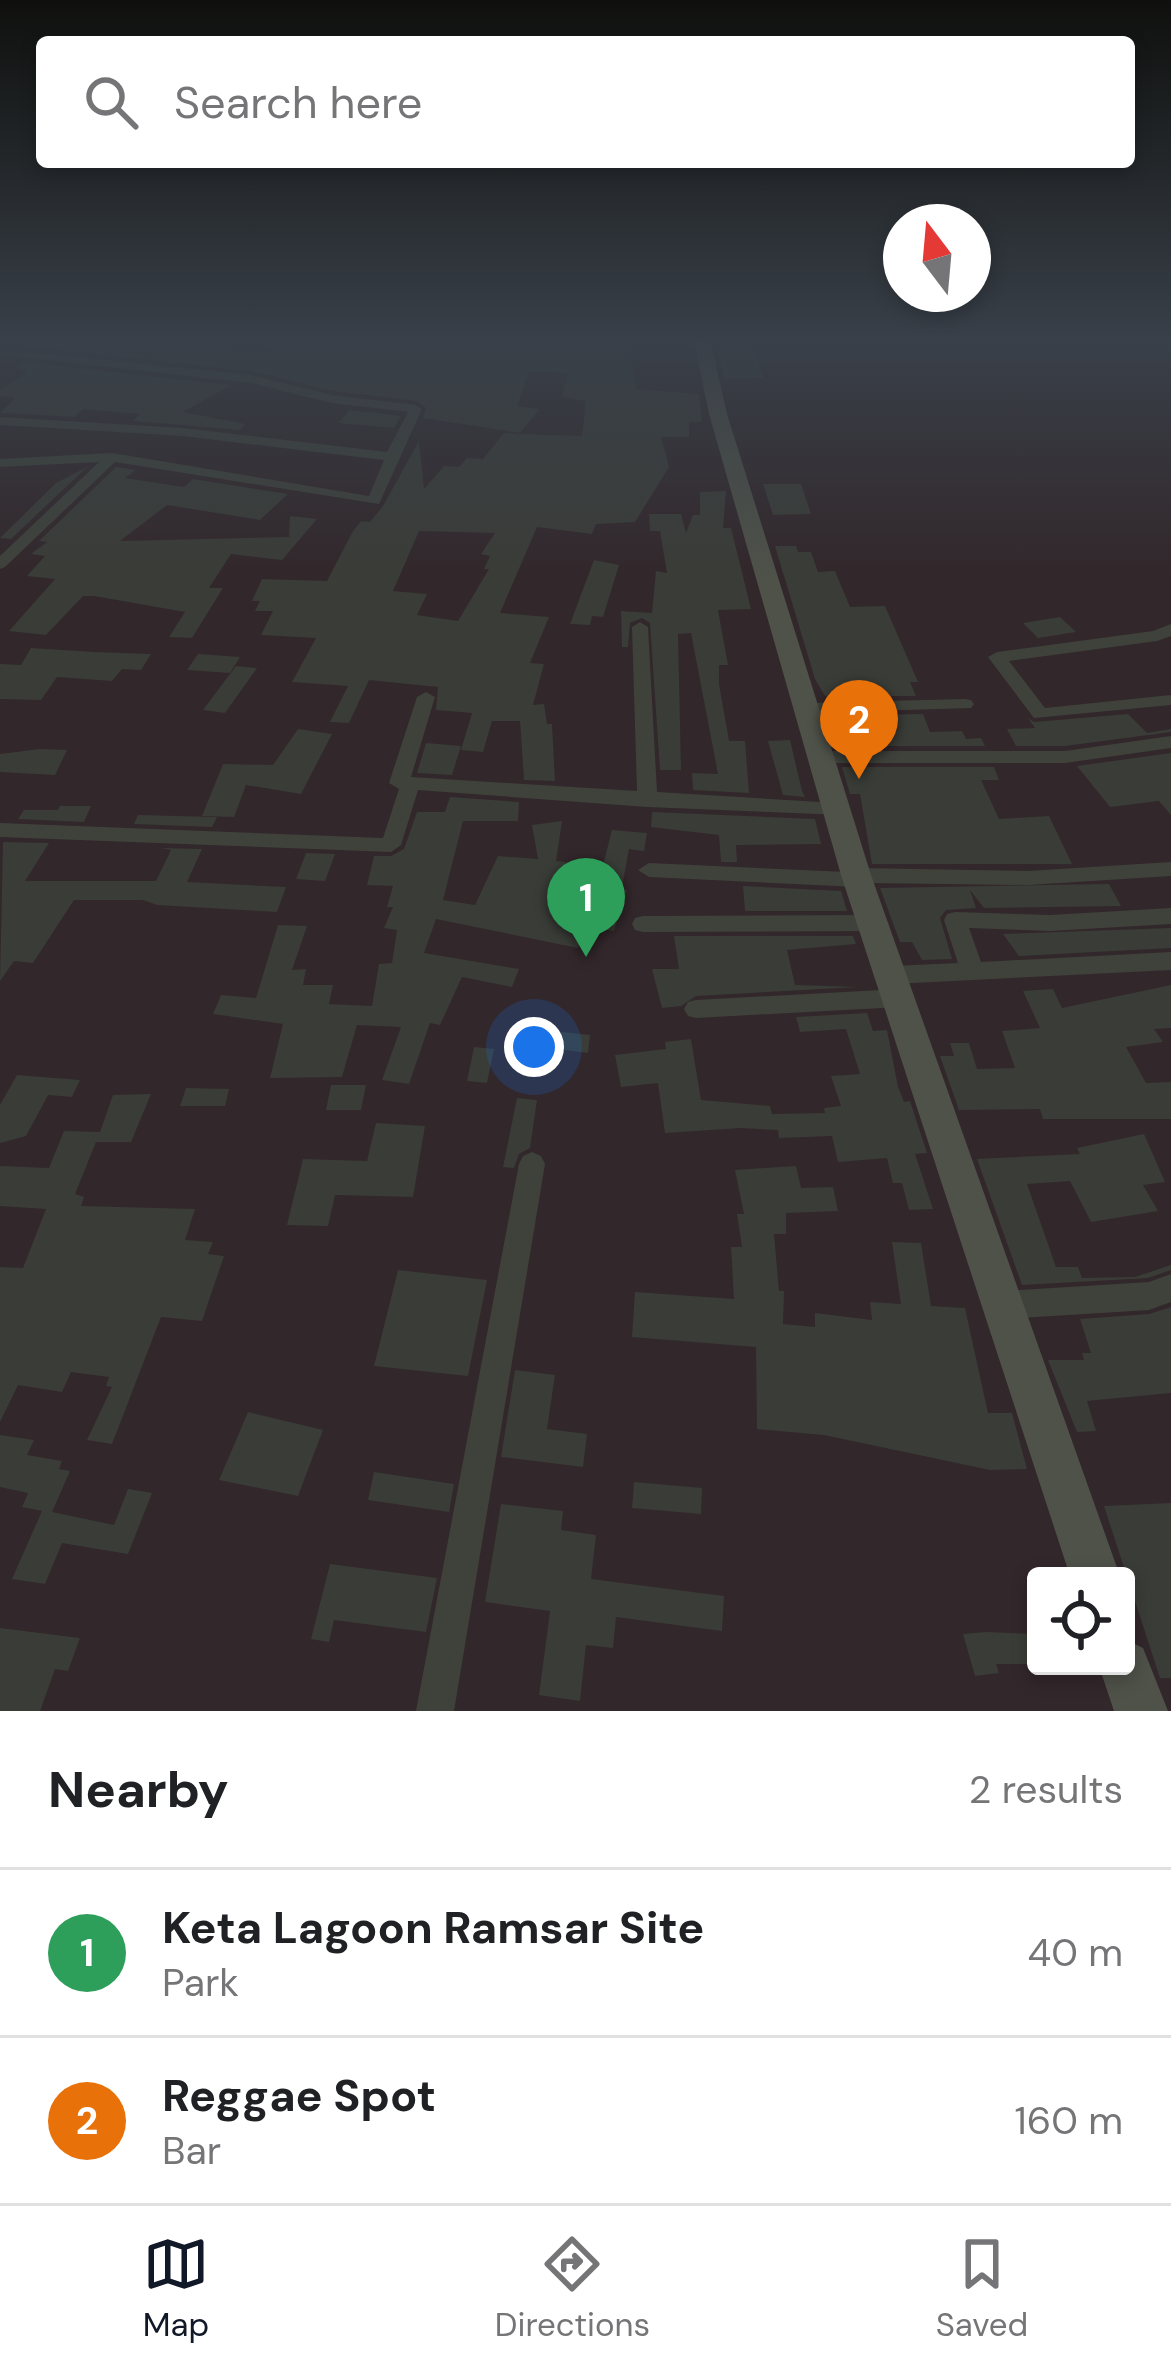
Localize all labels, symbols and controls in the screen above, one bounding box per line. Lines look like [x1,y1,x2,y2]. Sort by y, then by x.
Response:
search box [36,36,1135,168]
icon: search [78,69,144,135]
text: Search here [174,73,422,132]
north arrow [883,204,991,312]
pin: 2 [820,680,898,779]
pin: 1 [547,858,625,957]
your location [504,1017,564,1077]
map controls [1027,1567,1135,1675]
button: locate [1027,1567,1135,1675]
text: Nearby [48,1756,229,1823]
text: 2 results [969,1764,1123,1815]
text: Keta Lagoon Ramsar Site [162,1898,704,1957]
text: 1 [80,1927,94,1978]
text: 40 m [1028,1927,1123,1978]
text: Park [162,1957,239,2008]
text: Reggae Spot [162,2066,436,2125]
text: 2 [76,2095,98,2146]
text: 160 m [1015,2095,1123,2146]
text: Bar [162,2125,221,2176]
tab: Map [143,2231,209,2346]
tab: Directions [495,2231,650,2346]
tab: Saved [936,2231,1028,2346]

